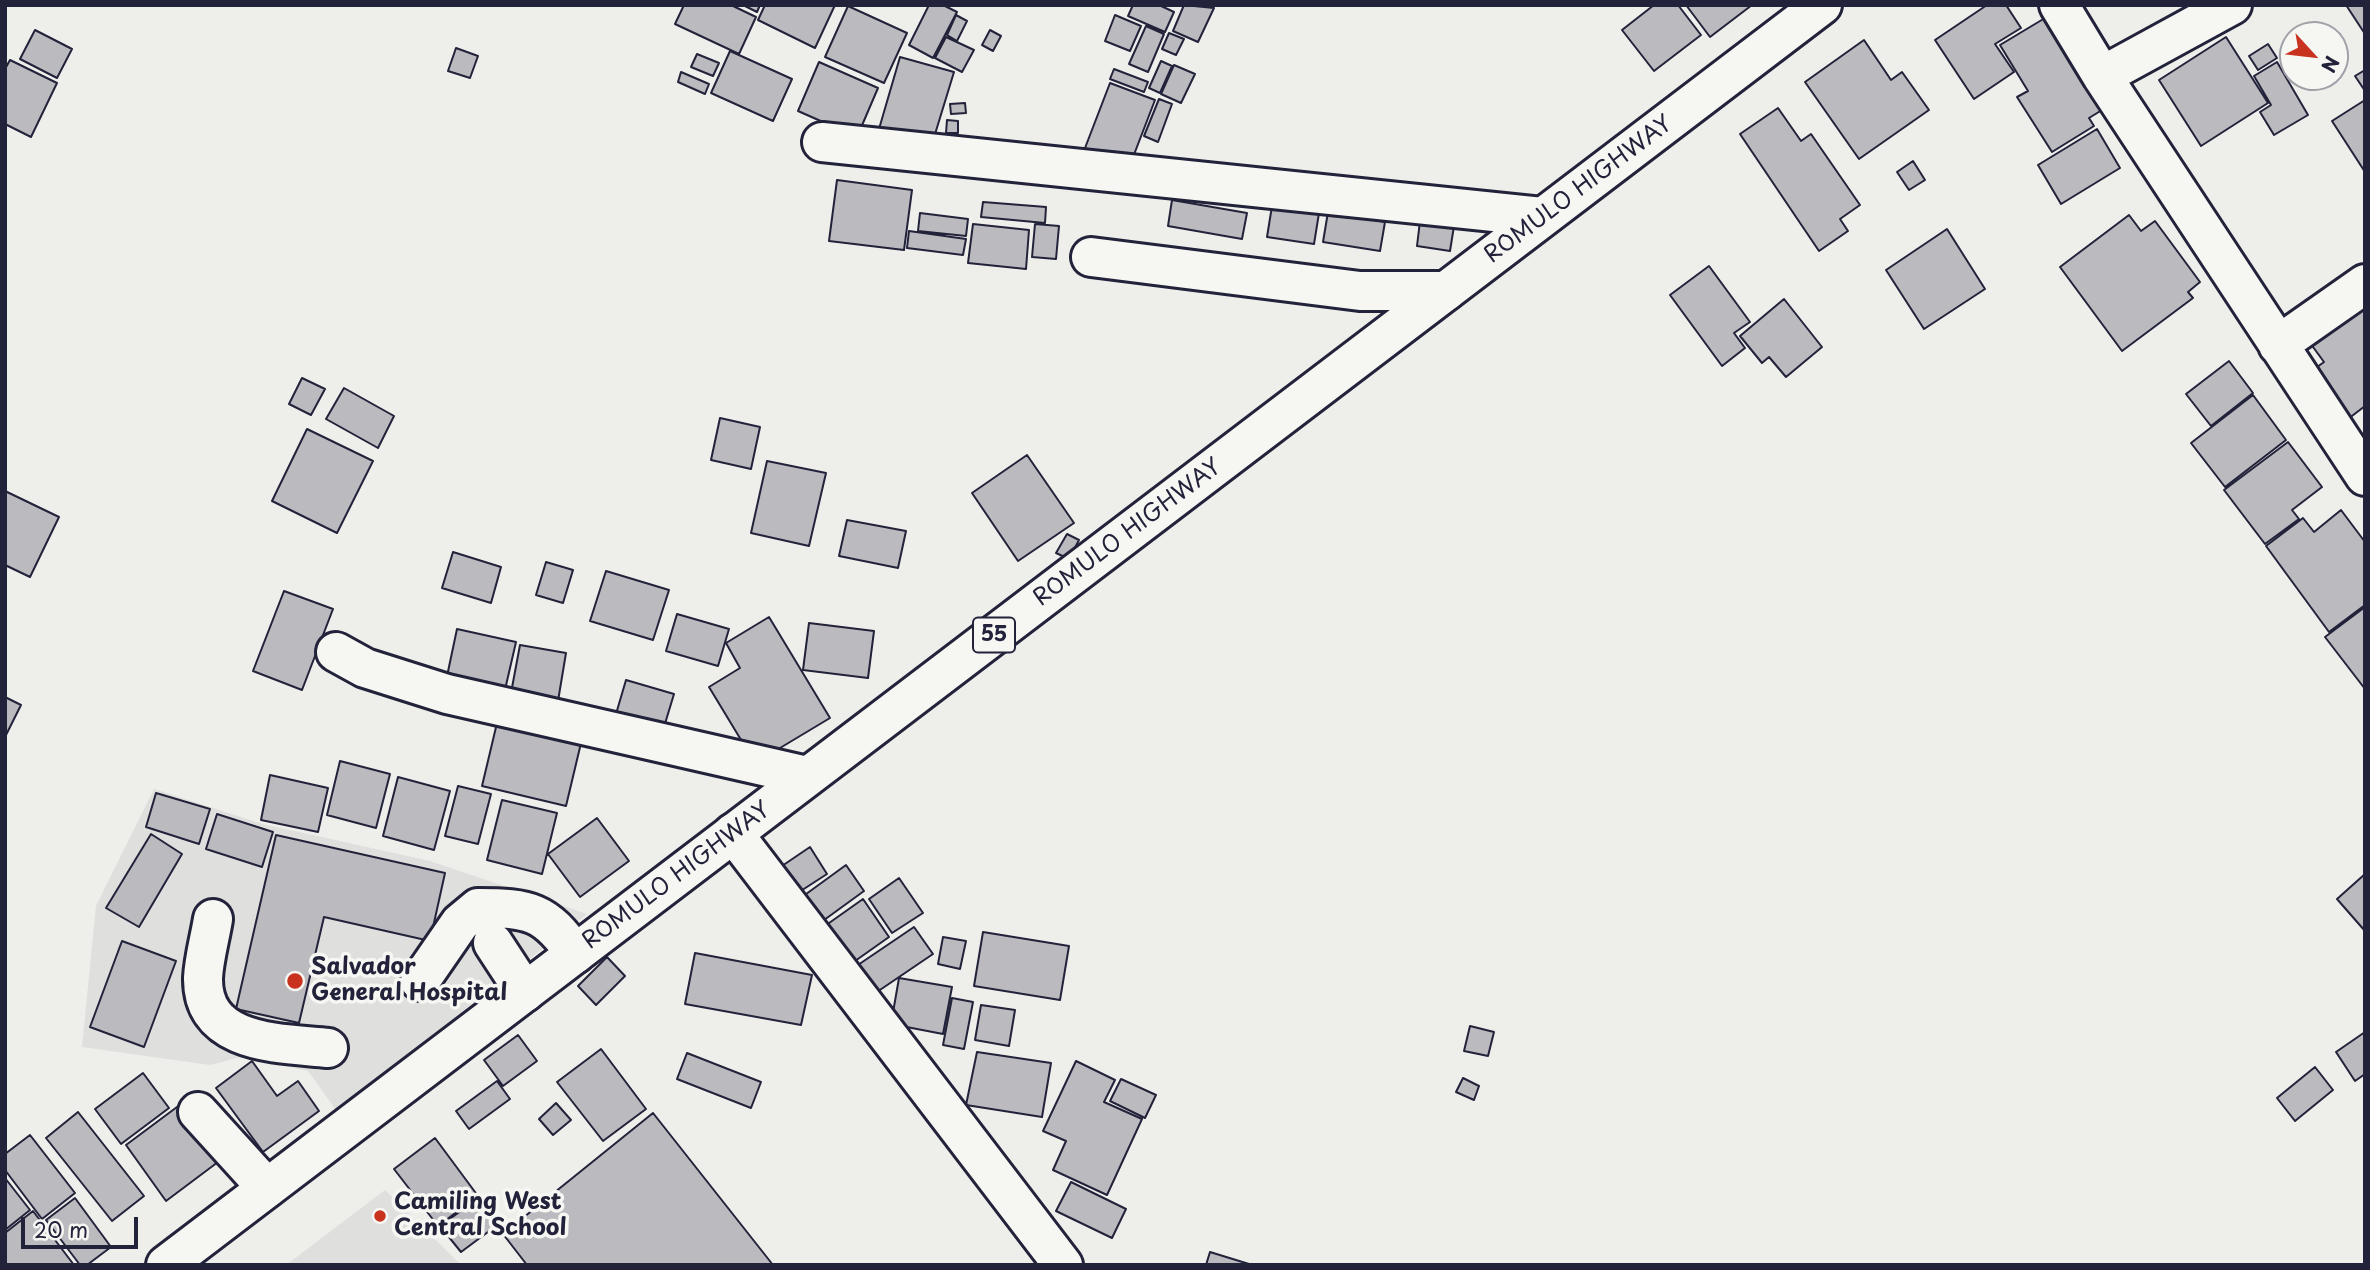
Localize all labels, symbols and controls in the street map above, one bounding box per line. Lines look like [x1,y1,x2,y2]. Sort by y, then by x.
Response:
north arrow [2279,21,2349,91]
text: N [2315,52,2347,78]
street label: ROMULO HIGHWAY [1480,110,1678,270]
street label: ROMULO HIGHWAY [1029,453,1227,613]
road number: 55 [973,618,1015,652]
street label: ROMULO HIGHWAY [578,796,776,956]
place label: Salvador General Hospital [311,954,507,1008]
marker: Salvador General Hospital [285,971,305,991]
place label: Camiling West Central School [394,1189,567,1243]
scale bar [24,1204,142,1248]
marker: Camiling West Central School [372,1208,388,1224]
text: 20 m [34,1213,88,1245]

